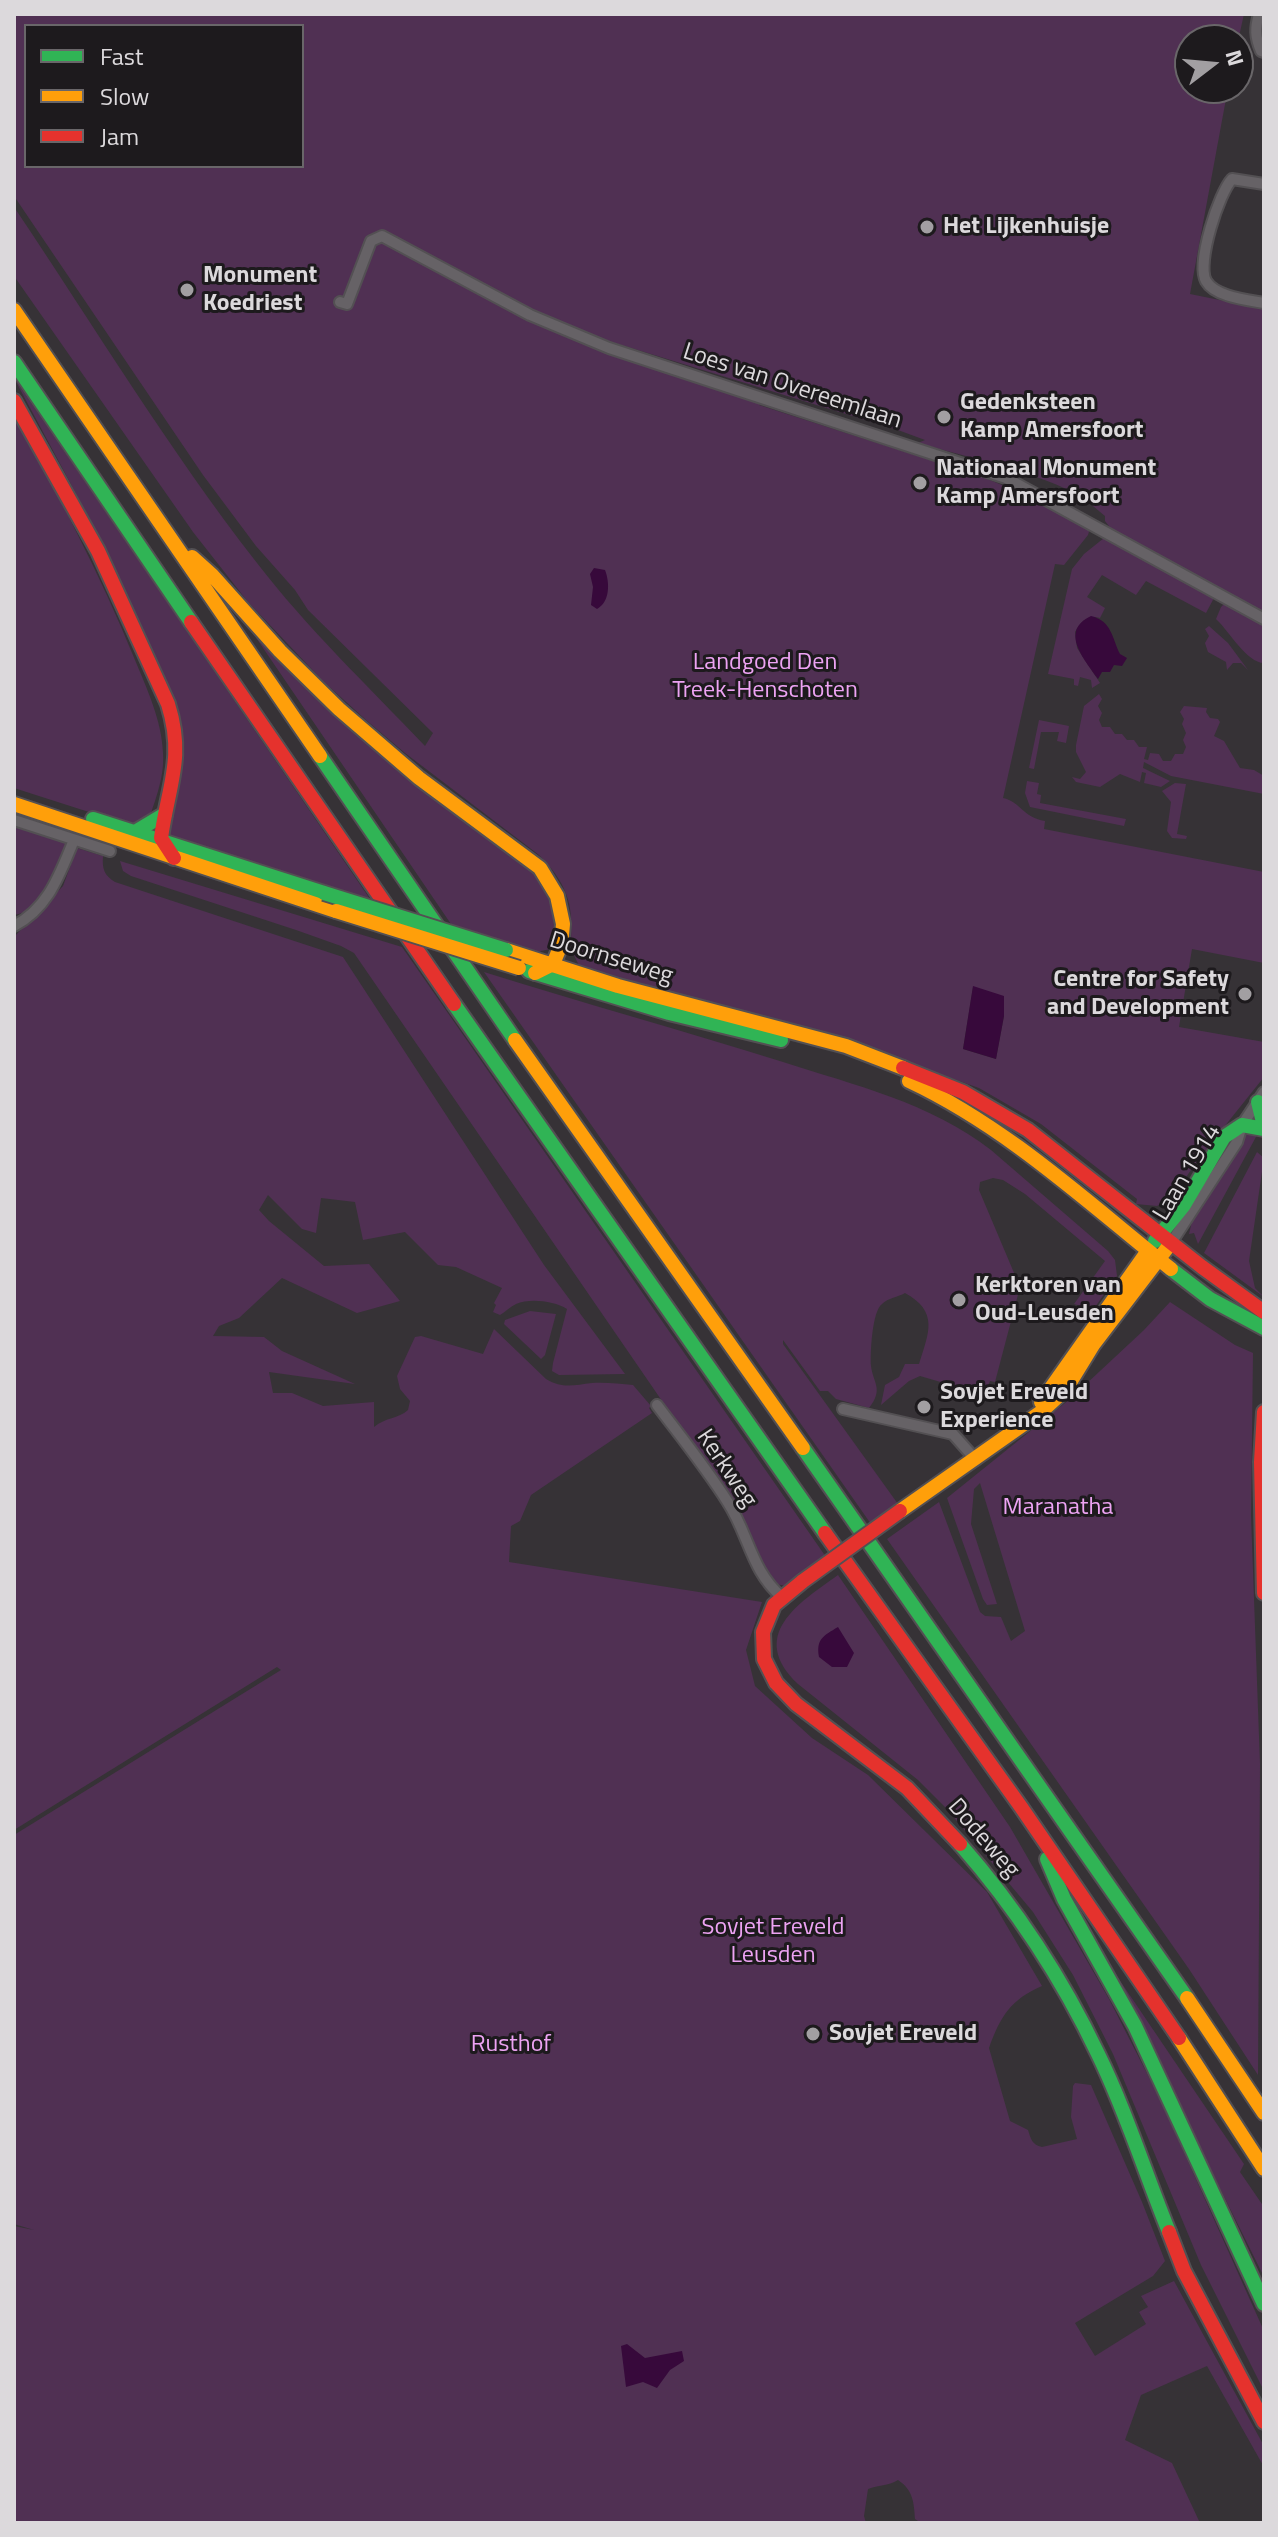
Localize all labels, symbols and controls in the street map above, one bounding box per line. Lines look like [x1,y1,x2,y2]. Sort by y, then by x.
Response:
legend [24,24,304,168]
north arrow [1174,24,1254,104]
text: Fast [100,38,143,74]
text: N [1217,46,1254,70]
text: Slow [100,78,149,114]
text: Jam [100,118,139,154]
place label: Het Lijkenhuisje [943,213,1109,241]
marker: Het Lijkenhuisje [918,218,936,236]
place label: Monument Koedriest [203,262,317,318]
marker: Monument Koedriest [178,281,196,299]
street label: Loes van Overeemlaan [679,338,905,436]
place label: Gedenksteen Kamp Amersfoort [960,389,1144,445]
marker: Gedenksteen Kamp Amersfoort [935,408,953,426]
place label: Nationaal Monument Kamp Amersfoort [936,455,1156,511]
marker: Nationaal Monument Kamp Amersfoort [911,474,929,492]
park label: Landgoed Den Treek-Henschoten [672,649,858,705]
street label: Doornseweg [546,927,676,991]
place label: Centre for Safety and Development [1047,966,1229,1022]
marker: Centre for Safety and Development [1236,985,1254,1003]
street label: Laan 1914 [1148,1120,1228,1226]
place label: Kerktoren van Oud-Leusden [975,1272,1121,1328]
marker: Kerktoren van Oud-Leusden [950,1291,968,1309]
place label: Sovjet Ereveld Experience [940,1379,1088,1435]
marker: Sovjet Ereveld Experience [915,1398,933,1416]
street label: Kerkweg [690,1425,762,1513]
park label: Maranatha [1003,1494,1113,1522]
street label: Dodeweg [941,1794,1025,1884]
park label: Sovjet Ereveld Leusden [702,1914,844,1970]
place label: Sovjet Ereveld [829,2020,977,2048]
marker: Sovjet Ereveld [804,2025,822,2043]
park label: Rusthof [471,2031,551,2059]

